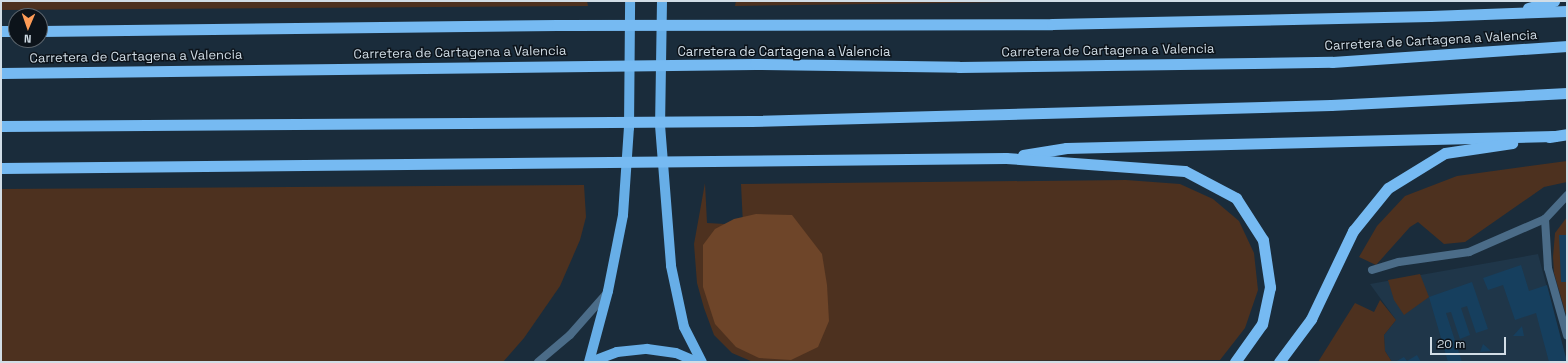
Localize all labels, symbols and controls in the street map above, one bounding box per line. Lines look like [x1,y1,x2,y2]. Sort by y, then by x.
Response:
north arrow [8,8,48,48]
street label: Carretera de Cartagena a Valencia [1324,28,1538,54]
text: N [24,32,32,46]
street label: Carretera de Cartagena a Valencia [1001,41,1215,61]
street label: Carretera de Cartagena a Valencia [353,43,567,63]
street label: Carretera de Cartagena a Valencia [677,44,891,60]
street label: Carretera de Cartagena a Valencia [29,47,243,67]
scale bar [1432,329,1508,355]
text: 20 m [1437,336,1465,352]

